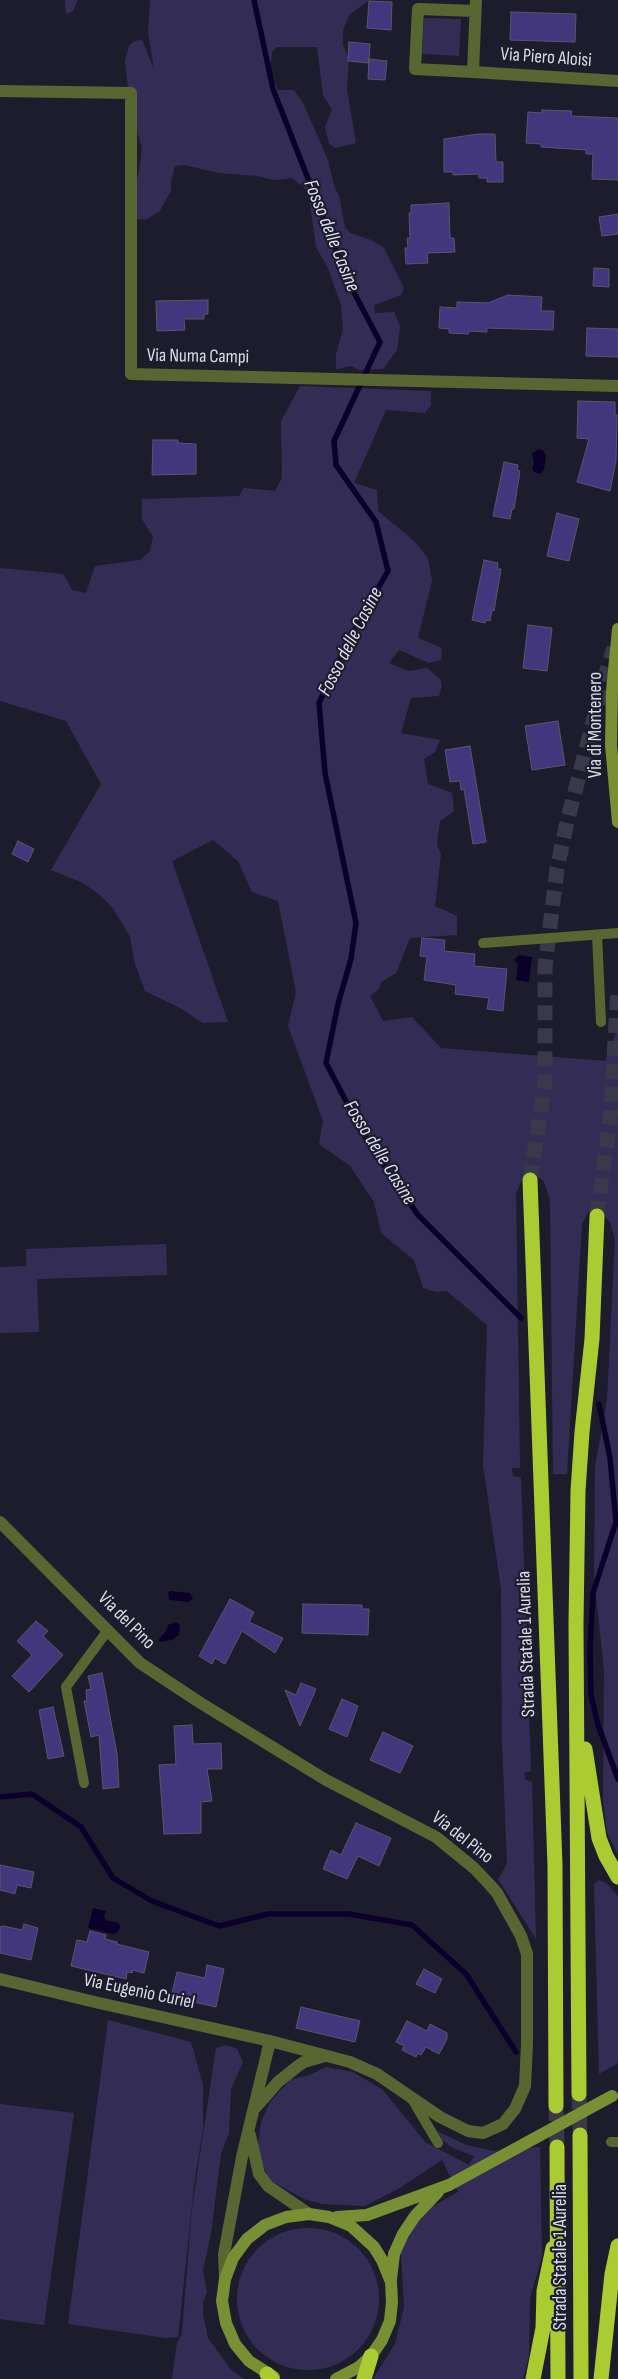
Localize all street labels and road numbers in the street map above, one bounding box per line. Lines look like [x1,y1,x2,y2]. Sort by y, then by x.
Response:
street label: Via Piero Aloisi [500,43,592,73]
street label: Via Numa Campi [147,345,249,369]
street label: Via di Montenero [585,672,607,778]
street label: Strada Statale 1 Aurelia [513,1570,541,1718]
street label: Via del Pino [92,1587,160,1655]
street label: Via del Pino [427,1807,497,1869]
street label: Via Eugenio Curiel [81,1969,197,2015]
street label: Strada Statale 1 Aurelia [550,2184,572,2330]

